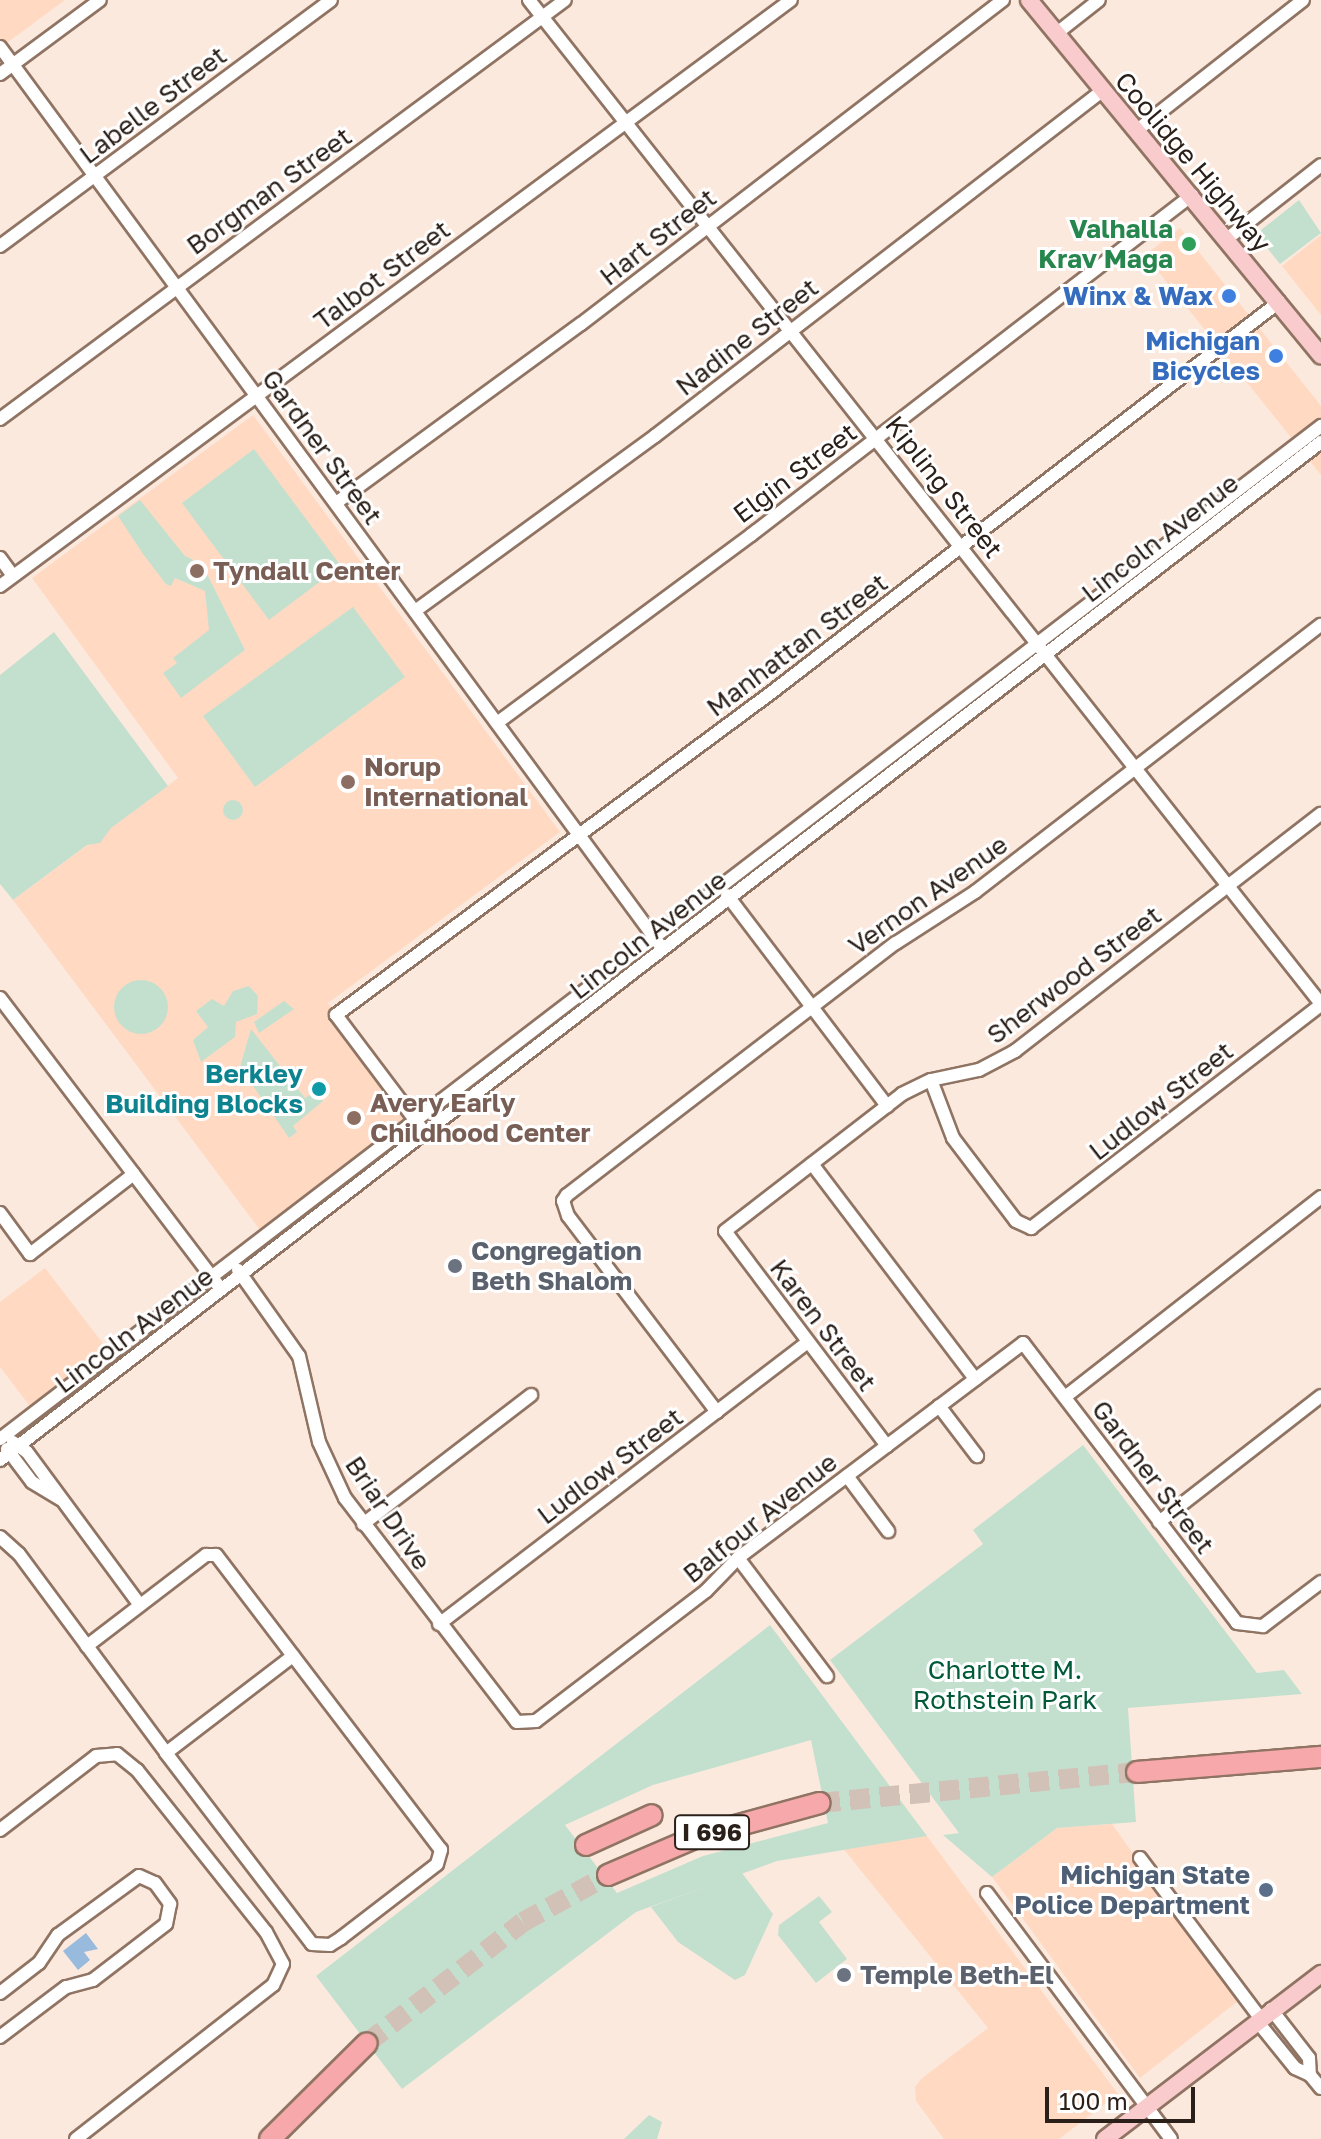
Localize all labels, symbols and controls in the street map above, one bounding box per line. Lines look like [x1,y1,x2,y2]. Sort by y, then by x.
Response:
street label: Labelle Street [73,40,233,170]
street label: Coolidge Highway [1109,66,1277,258]
street label: Borgman Street [181,121,357,261]
street label: Hart Street [594,182,722,292]
place label: Valhalla Krav Maga [1038,213,1173,274]
street label: Talbot Street [308,214,456,336]
marker: Valhalla Krav Maga [1180,235,1198,253]
street label: Nadine Street [670,272,824,402]
place label: Winx & Wax [1063,280,1213,312]
marker: Winx & Wax [1220,287,1238,305]
place label: Michigan Bicycles [1145,325,1260,386]
marker: Michigan Bicycles [1267,347,1285,365]
street label: Gardner Street [255,364,389,530]
street label: Kipling Street [879,410,1009,564]
street label: Elgin Street [727,417,863,529]
street label: Lincoln Avenue [1075,467,1245,609]
place label: Tyndall Center [213,555,401,587]
marker: Tyndall Center [188,562,206,580]
street label: Manhattan Street [701,567,893,723]
place label: Norup International [364,751,528,812]
marker: Norup International [339,773,357,791]
street label: Vernon Avenue [842,829,1014,961]
street label: Lincoln Avenue [563,864,733,1006]
street label: Sherwood Street [981,899,1167,1051]
street label: Ludlow Street [1083,1035,1239,1167]
place label: Berkley Building Blocks [105,1058,303,1120]
marker: Berkley Building Blocks [310,1080,328,1098]
place label: Avery Early Childhood Center [370,1087,591,1148]
marker: Avery Early Childhood Center [345,1109,363,1127]
place label: Congregation Beth Shalom [471,1235,642,1296]
street label: Karen Street [763,1253,883,1397]
marker: Congregation Beth Shalom [446,1257,464,1275]
street label: Lincoln Avenue [49,1260,219,1400]
street label: Gardner Street [1085,1394,1221,1560]
street label: Ludlow Street [531,1401,689,1531]
street label: Balfour Avenue [677,1446,843,1590]
street label: Briar Drive [339,1450,437,1576]
park label: Charlotte M. Rothstein Park [913,1654,1097,1716]
road number: I 696 [674,1812,750,1852]
place label: Michigan State Police Department [1014,1859,1250,1920]
marker: Michigan State Police Department [1257,1881,1275,1899]
place label: Temple Beth-El [860,1959,1054,1991]
marker: Temple Beth-El [835,1966,853,1984]
scale bar [1049,2071,1199,2121]
text: 100 m [1059,2086,1128,2115]

